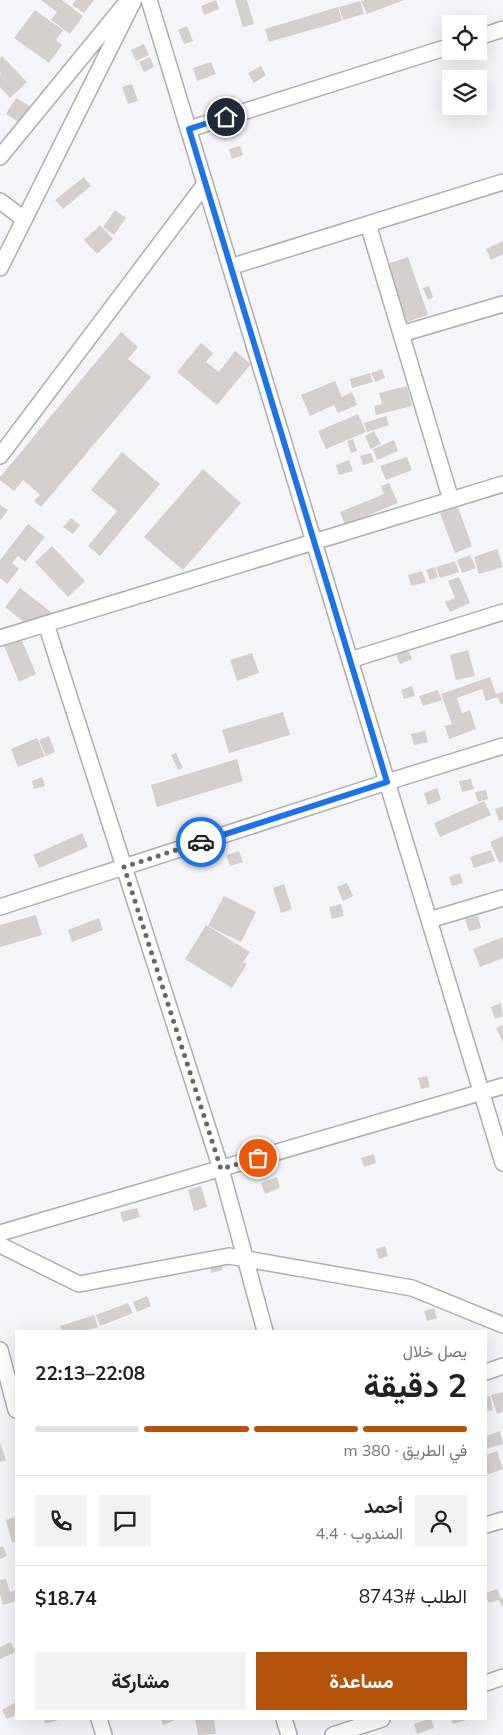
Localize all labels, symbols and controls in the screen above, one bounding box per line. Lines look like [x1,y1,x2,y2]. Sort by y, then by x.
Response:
map controls [442,15,487,115]
button: locate [442,15,487,60]
button: layers [442,70,487,115]
pin [205,96,247,138]
icon: home [212,103,240,131]
courier [176,817,226,867]
icon: car [187,828,215,856]
pin [237,1137,279,1179]
icon: bag [244,1144,272,1172]
text: يصل خلال [403,1341,467,1361]
text: 22:08–22:13 [35,1361,145,1385]
text: 2 دقيقة [364,1365,467,1405]
text: في الطريق · 380 m [343,1440,467,1460]
text: أحمد [364,1494,403,1518]
button: phone [35,1495,87,1547]
button: chat [99,1495,151,1547]
button: person [415,1495,467,1547]
text: المندوب · 4.4 [316,1523,403,1543]
text: الطلب #8743 [359,1584,467,1608]
text: $18.74 [35,1586,97,1610]
button: مشاركة [35,1652,246,1710]
button: مساعدة [256,1652,467,1710]

